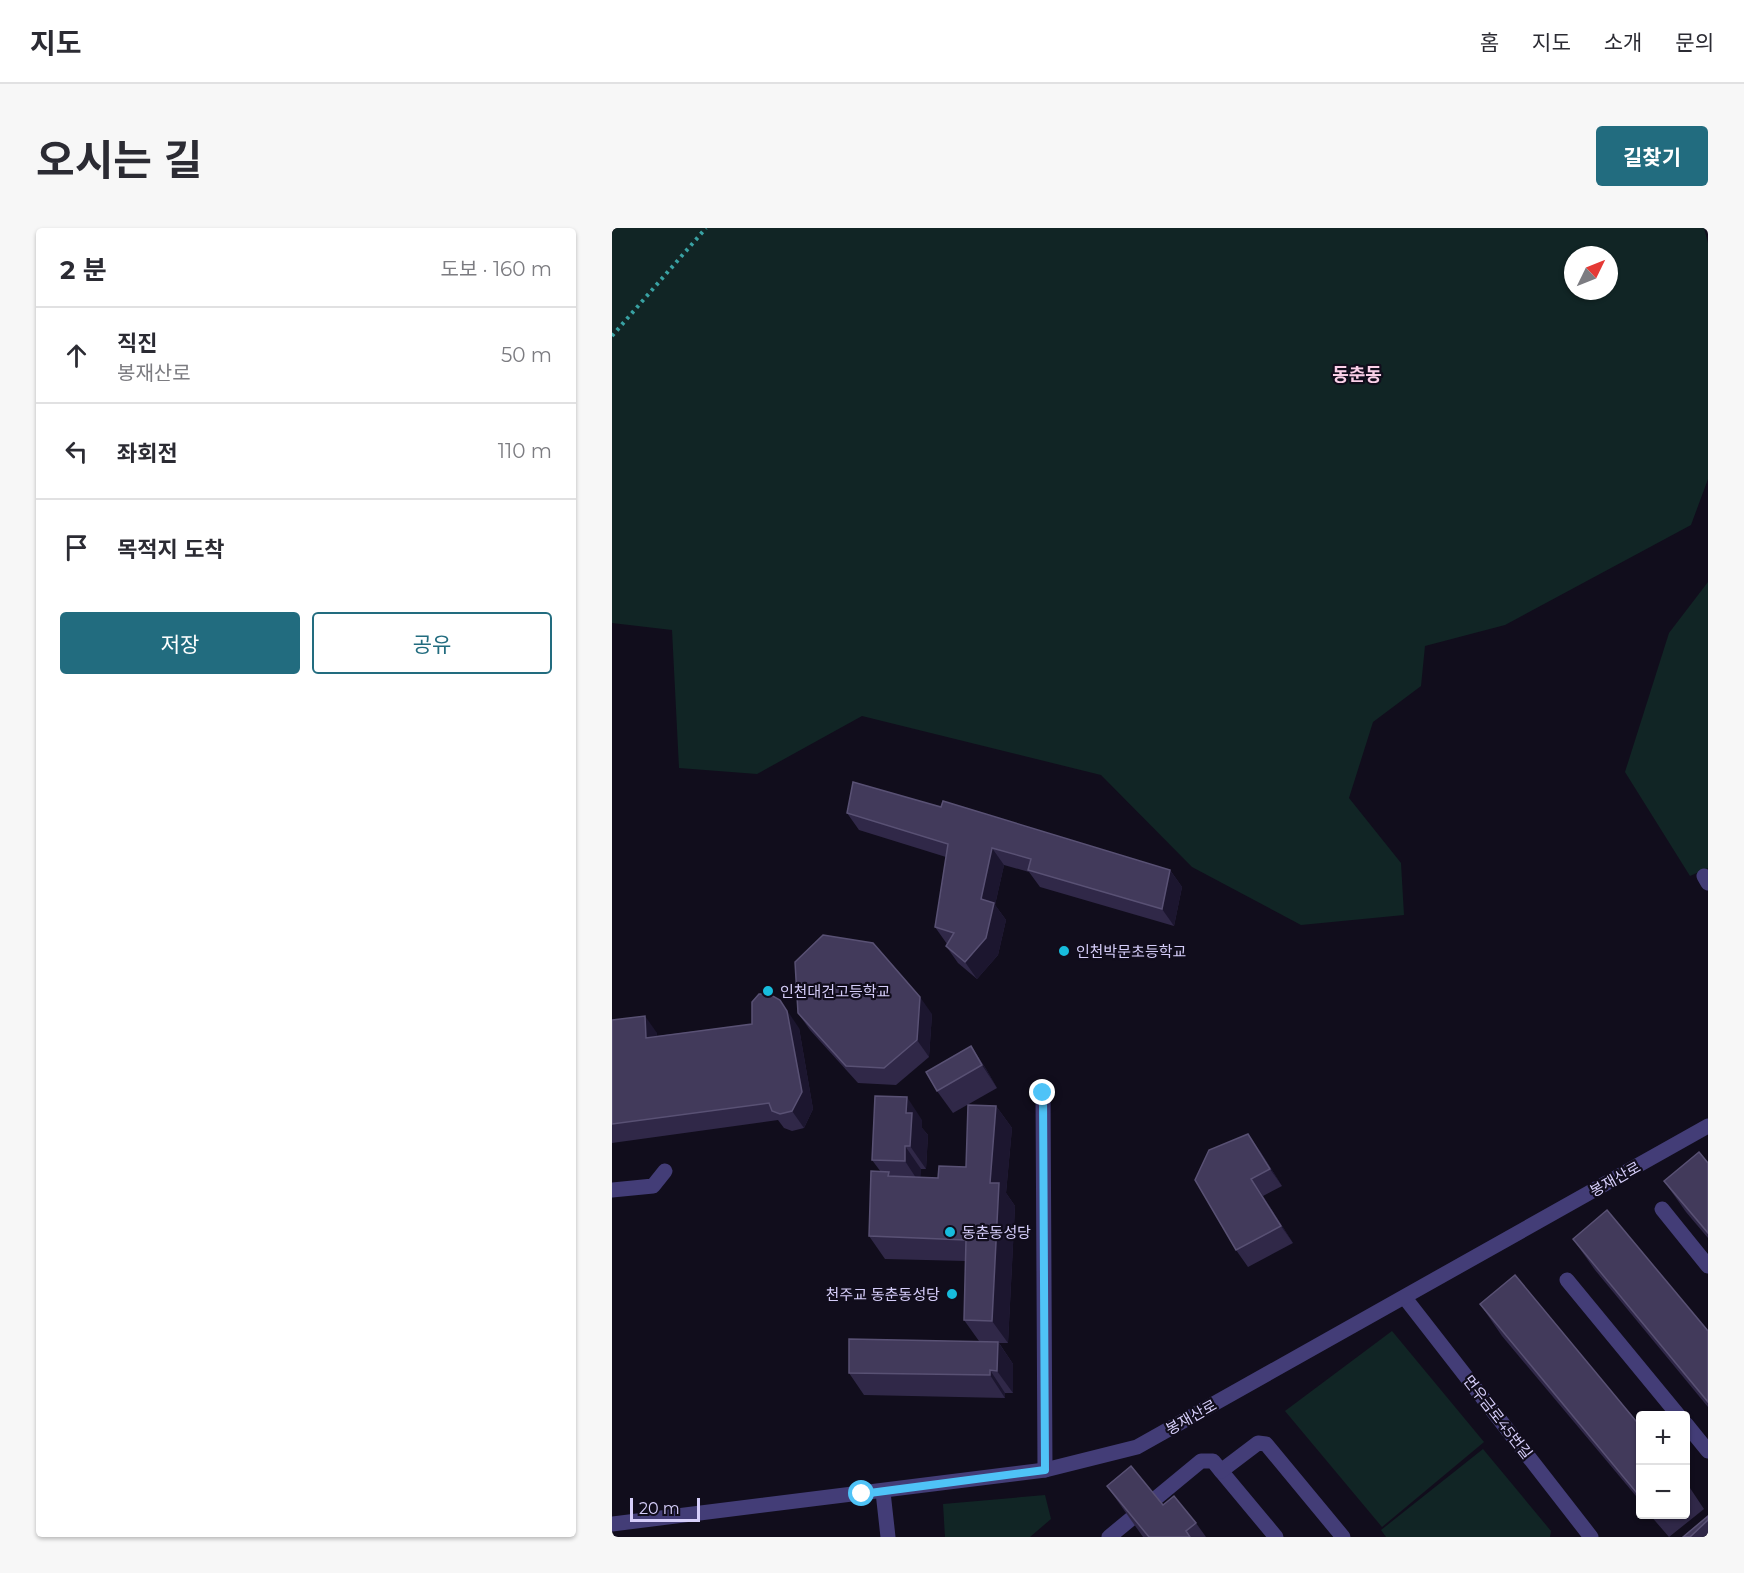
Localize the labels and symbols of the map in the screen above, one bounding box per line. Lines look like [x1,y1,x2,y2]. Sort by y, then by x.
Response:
north arrow [1564,246,1618,300]
district label: 동춘동 [1332,364,1382,386]
place label: 인천박문초등학교 [1076,942,1186,961]
marker: 인천박문초등학교 [1057,944,1071,958]
place label: 인천대건고등학교 [780,982,890,1001]
marker: 인천대건고등학교 [761,984,775,998]
route end [1029,1079,1055,1105]
street label: 봉재산로 [1586,1157,1644,1201]
place label: 동춘동성당 [962,1223,1031,1242]
marker: 동춘동성당 [943,1225,957,1239]
place label: 천주교 동춘동성당 [826,1285,940,1304]
marker: 천주교 동춘동성당 [945,1287,959,1301]
street label: 먼우금로45번길 [1459,1371,1537,1463]
street label: 봉재산로 [1162,1395,1220,1439]
route start [848,1480,874,1506]
scale bar [630,1495,700,1522]

